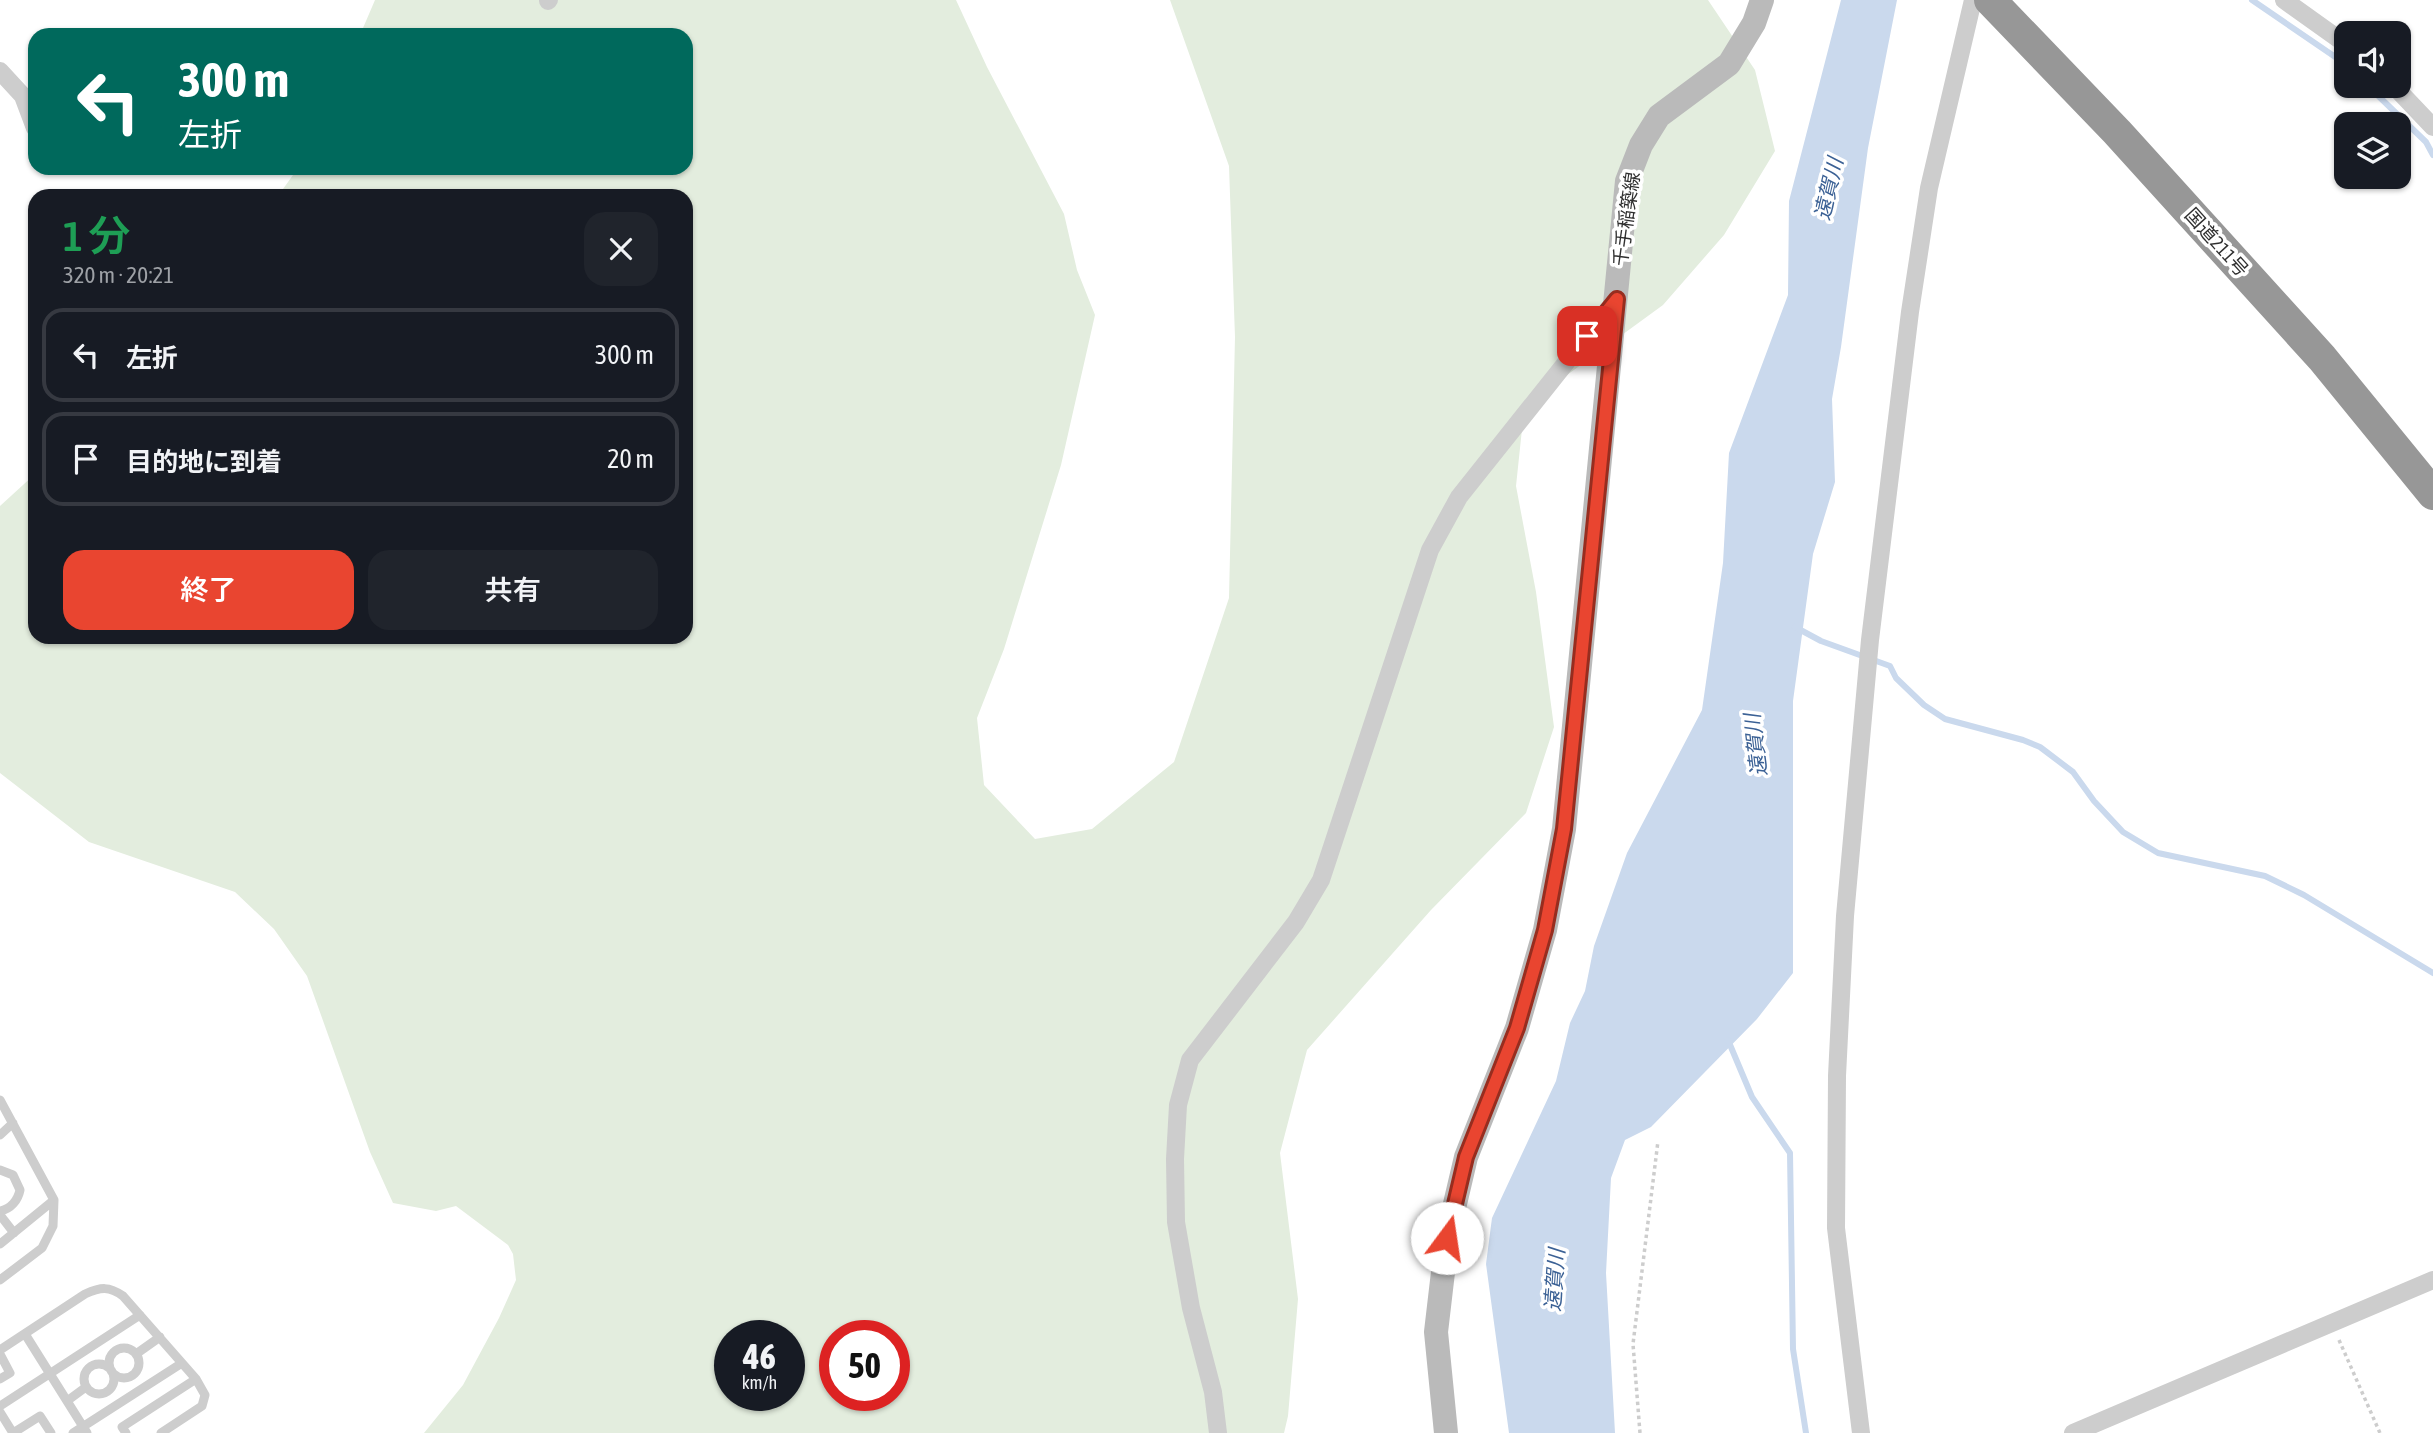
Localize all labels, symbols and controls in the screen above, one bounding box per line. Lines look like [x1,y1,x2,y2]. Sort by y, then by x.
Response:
map controls [2334,21,2411,189]
button: sound [2334,21,2411,98]
text: 300 m [178,51,289,107]
icon: left [63,56,154,147]
button: layers [2334,112,2411,189]
text: 左折 [178,116,242,153]
water label: 遠賀川 [1809,153,1847,222]
street label: 千手稲築線 [1608,170,1644,268]
street label: 国道211号 [2181,204,2253,280]
text: 1 分 [63,212,131,260]
button: close [584,212,658,286]
text: 320 m · 20:21 [63,262,174,288]
pin [1557,306,1617,366]
icon: arrive [1568,317,1606,355]
icon: left [67,336,105,374]
text: 300 m [595,340,654,370]
text: 左折 [126,343,178,373]
icon: arrive [67,440,105,478]
text: 20 m [607,444,654,474]
text: 目的地に到着 [126,447,282,477]
button: 終了 [63,550,354,630]
button: 共有 [368,550,658,630]
water label: 遠賀川 [1739,710,1771,778]
position arrow [1410,1201,1484,1275]
water label: 遠賀川 [1540,1246,1568,1312]
speed limit sign: 50 [819,1320,910,1411]
text: 46 [743,1336,776,1376]
text: km/h [742,1372,777,1393]

